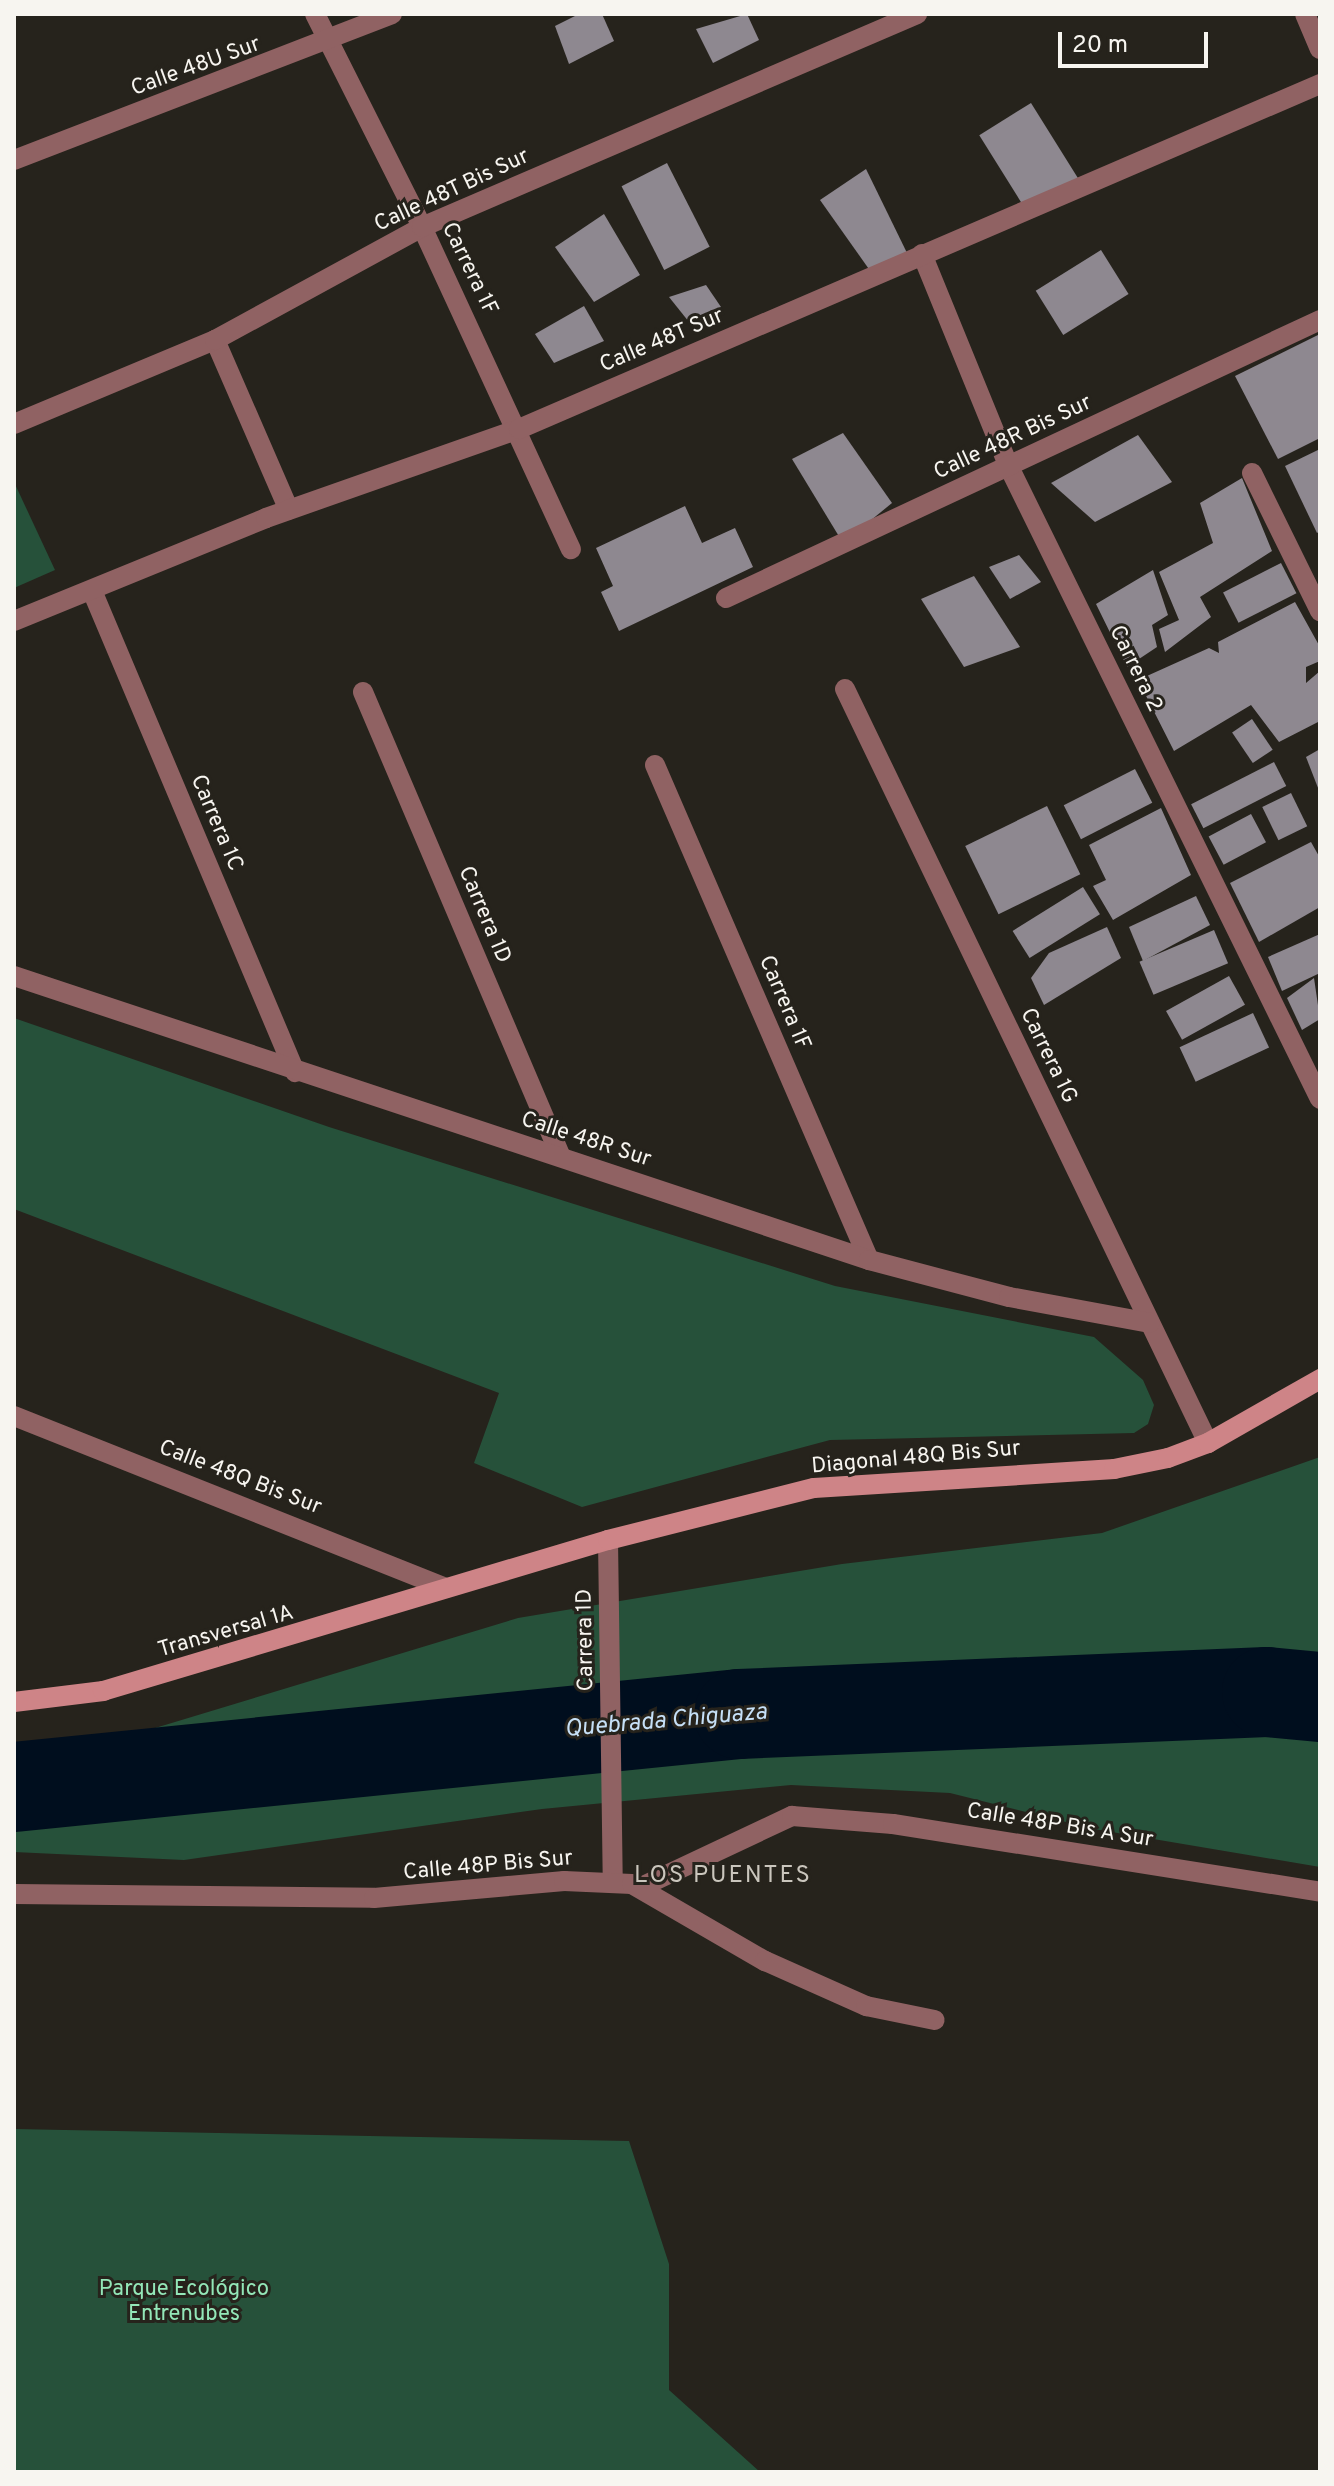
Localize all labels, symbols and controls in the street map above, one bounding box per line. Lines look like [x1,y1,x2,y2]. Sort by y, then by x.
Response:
scale bar [1062,16,1212,66]
street label: Calle 48U Sur [128,31,264,103]
text: 20 m [1072,31,1128,61]
street label: Calle 48T Bis Sur [370,143,534,239]
street label: Carrera 1F [435,218,503,320]
street label: Calle 48T Sur [596,303,728,379]
street label: Calle 48R Bis Sur [930,390,1096,486]
street label: Carrera 2 [1103,621,1167,717]
street label: Carrera 1C [184,771,248,875]
street label: Carrera 1D [452,863,516,967]
street label: Carrera 1F [752,952,816,1054]
street label: Carrera 1G [1014,1004,1082,1108]
street label: Calle 48R Sur [518,1107,654,1173]
street label: Calle 48Q Bis Sur [155,1435,325,1521]
street label: Diagonal 48Q Bis Sur [810,1436,1022,1480]
street label: Carrera 1D [572,1588,600,1692]
street label: Transversal 1A [155,1600,297,1664]
water label: Quebrada Chiguaza [564,1699,768,1745]
street label: Calle 48P Bis A Sur [964,1798,1156,1854]
street label: Calle 48P Bis Sur [402,1845,574,1887]
district label: LOS PUENTES [634,1863,812,1891]
park label: Parque Ecológico Entrenubes [99,2276,269,2328]

